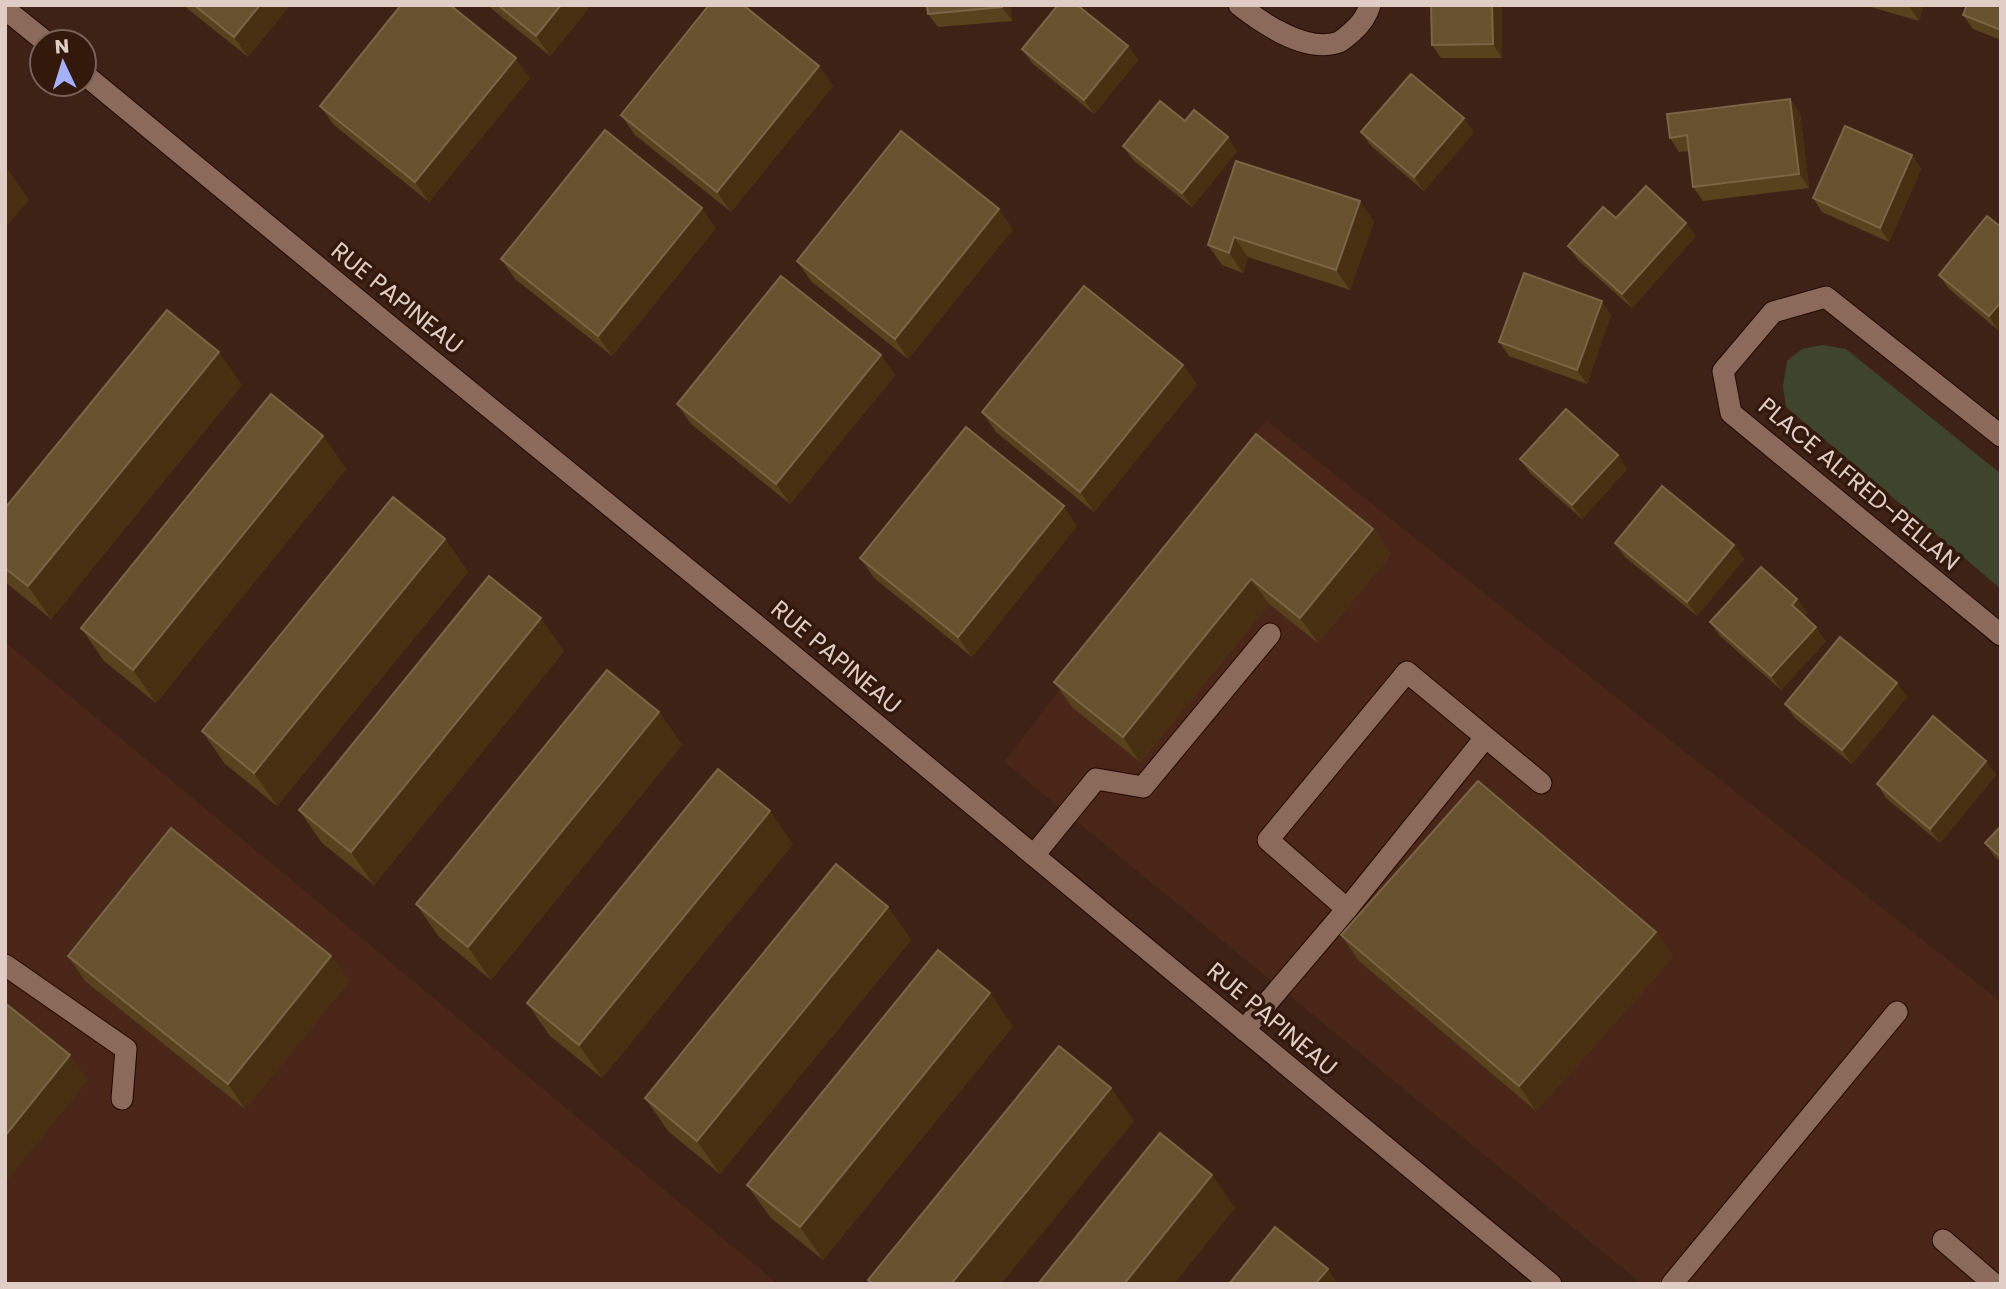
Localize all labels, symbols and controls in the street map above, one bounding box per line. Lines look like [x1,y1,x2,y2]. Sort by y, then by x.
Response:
north arrow [28,28,98,98]
text: N [54,33,70,61]
street label: RUE PAPINEAU [324,234,470,361]
street label: PLACE ALFRED-PELLAN [1752,390,1967,578]
street label: RUE PAPINEAU [764,592,909,721]
street label: RUE PAPINEAU [1200,954,1345,1083]

